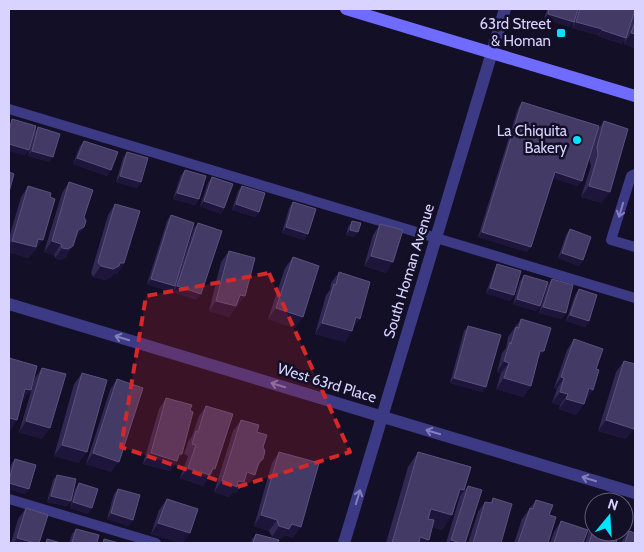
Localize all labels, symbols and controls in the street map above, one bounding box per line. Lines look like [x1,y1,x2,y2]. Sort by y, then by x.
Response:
place label: 63rd Street & Homan [480,15,551,50]
marker: 63rd Street & Homan [555,27,567,39]
place label: La Chiquita Bakery [497,122,568,157]
marker: La Chiquita Bakery [571,134,583,146]
street label: South Homan Avenue [380,201,438,340]
one-way arrow [615,202,625,218]
one-way arrow [114,332,130,342]
street label: West 63rd Place [275,359,379,407]
one-way arrow [270,379,286,389]
one-way arrow [426,426,442,436]
one-way arrow [581,474,597,484]
one-way arrow [354,489,364,505]
north arrow [584,492,634,542]
text: N [606,495,621,515]

